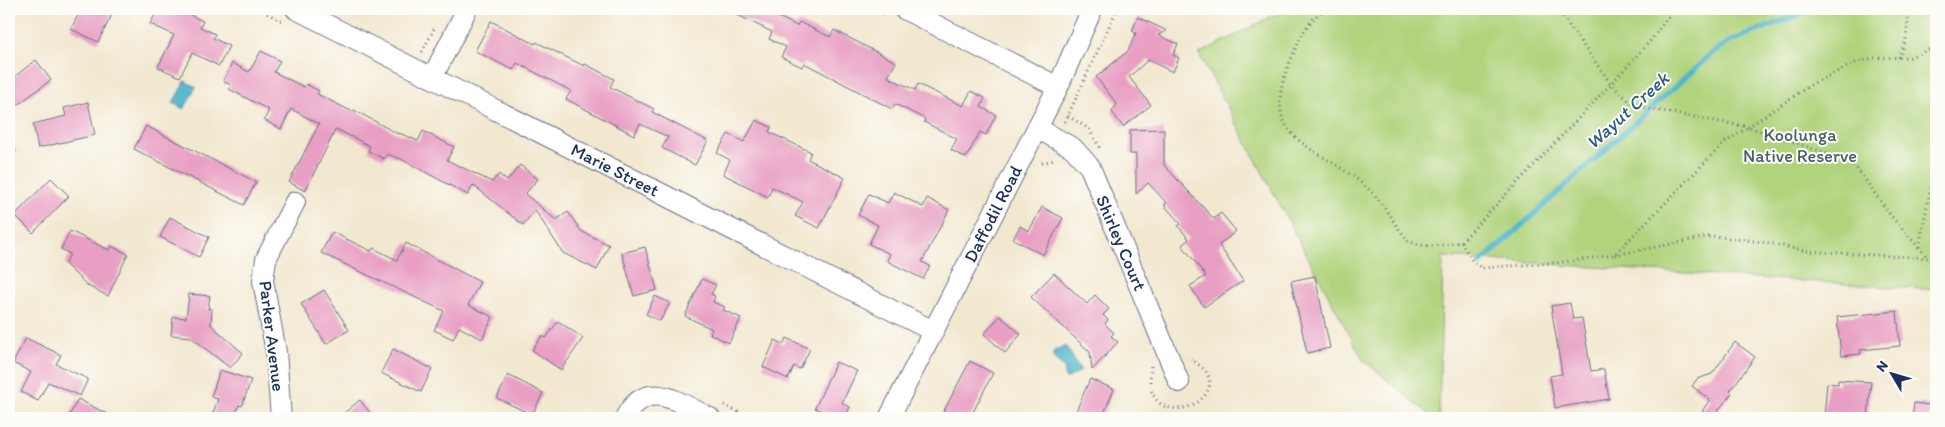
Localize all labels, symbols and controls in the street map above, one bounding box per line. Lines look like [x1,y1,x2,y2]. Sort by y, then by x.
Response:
water label: Wayut Creek [1581,66,1674,154]
park label: Koolunga Native Reserve [1743,124,1857,167]
street label: Marie Street [567,138,663,202]
street label: Daffodil Road [959,162,1027,266]
street label: Shirley Court [1091,192,1151,294]
street label: Parker Avenue [254,279,290,393]
north arrow [1868,350,1918,400]
text: N [1873,357,1892,375]

